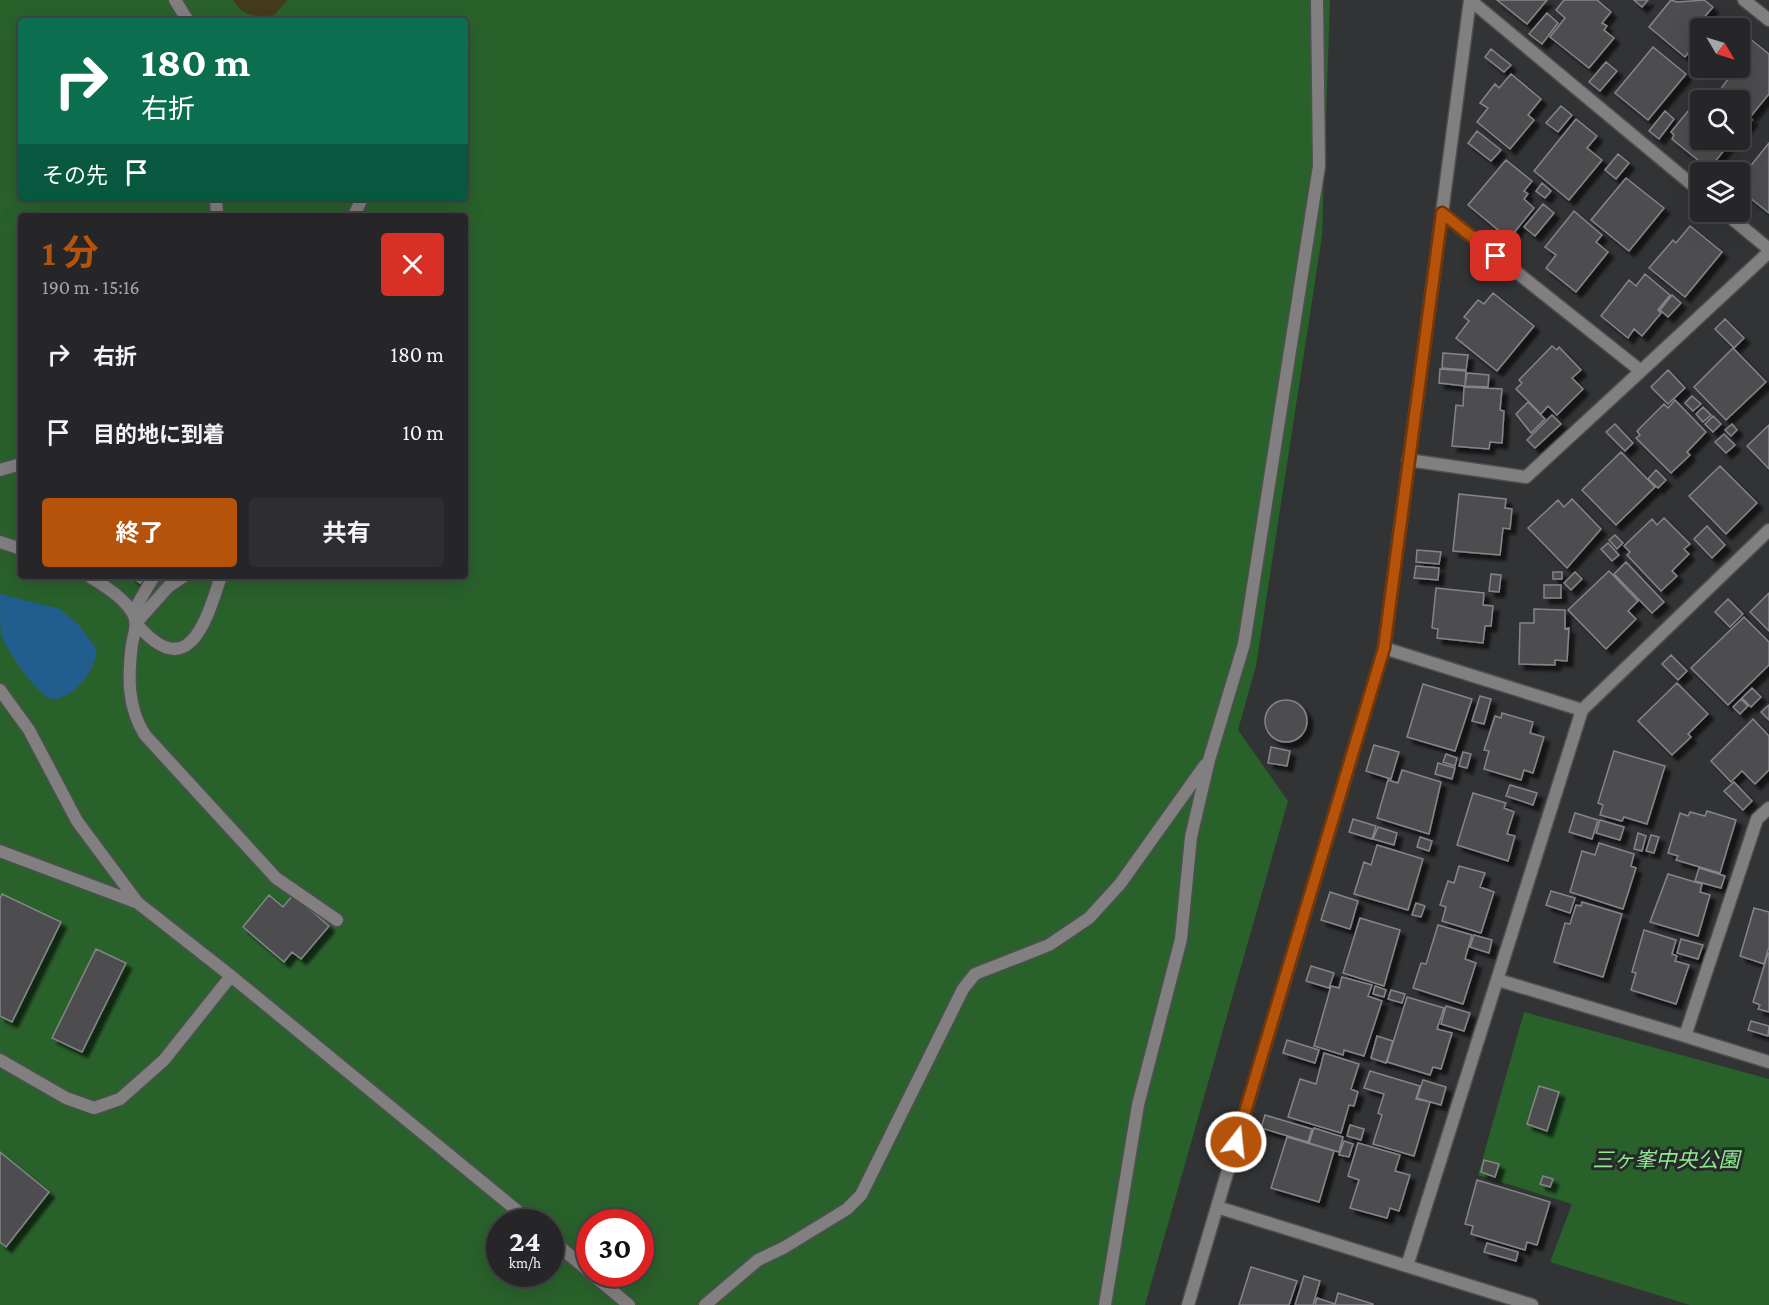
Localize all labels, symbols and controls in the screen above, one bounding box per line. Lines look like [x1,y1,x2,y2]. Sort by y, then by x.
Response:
north arrow [1690,18,1750,78]
map controls [1690,18,1750,222]
text: 180 m [141,38,250,85]
icon: right [42,42,120,120]
button: search [1690,90,1750,150]
text: 右折 [141,94,195,124]
icon: arrive [120,156,153,189]
button: layers [1690,162,1750,222]
text: その先 [42,163,108,188]
pin [1470,230,1521,281]
text: 1 分 [42,233,98,273]
button: close [381,233,444,296]
icon: arrive [1479,239,1512,272]
text: 190 m · 15:16 [42,276,140,298]
icon: right [42,338,75,371]
text: 180 m [391,342,444,367]
text: 右折 [93,344,137,369]
icon: arrive [42,416,75,449]
text: 10 m [402,420,444,445]
text: 目的地に到着 [93,422,225,447]
button: 終了 [42,498,237,567]
button: 共有 [249,498,444,567]
position arrow [1204,1110,1268,1174]
park label: 三ヶ峯中央公園 [1593,1148,1742,1172]
speed limit sign: 30 [576,1209,654,1287]
text: 24 [509,1224,541,1257]
text: km/h [509,1255,541,1271]

